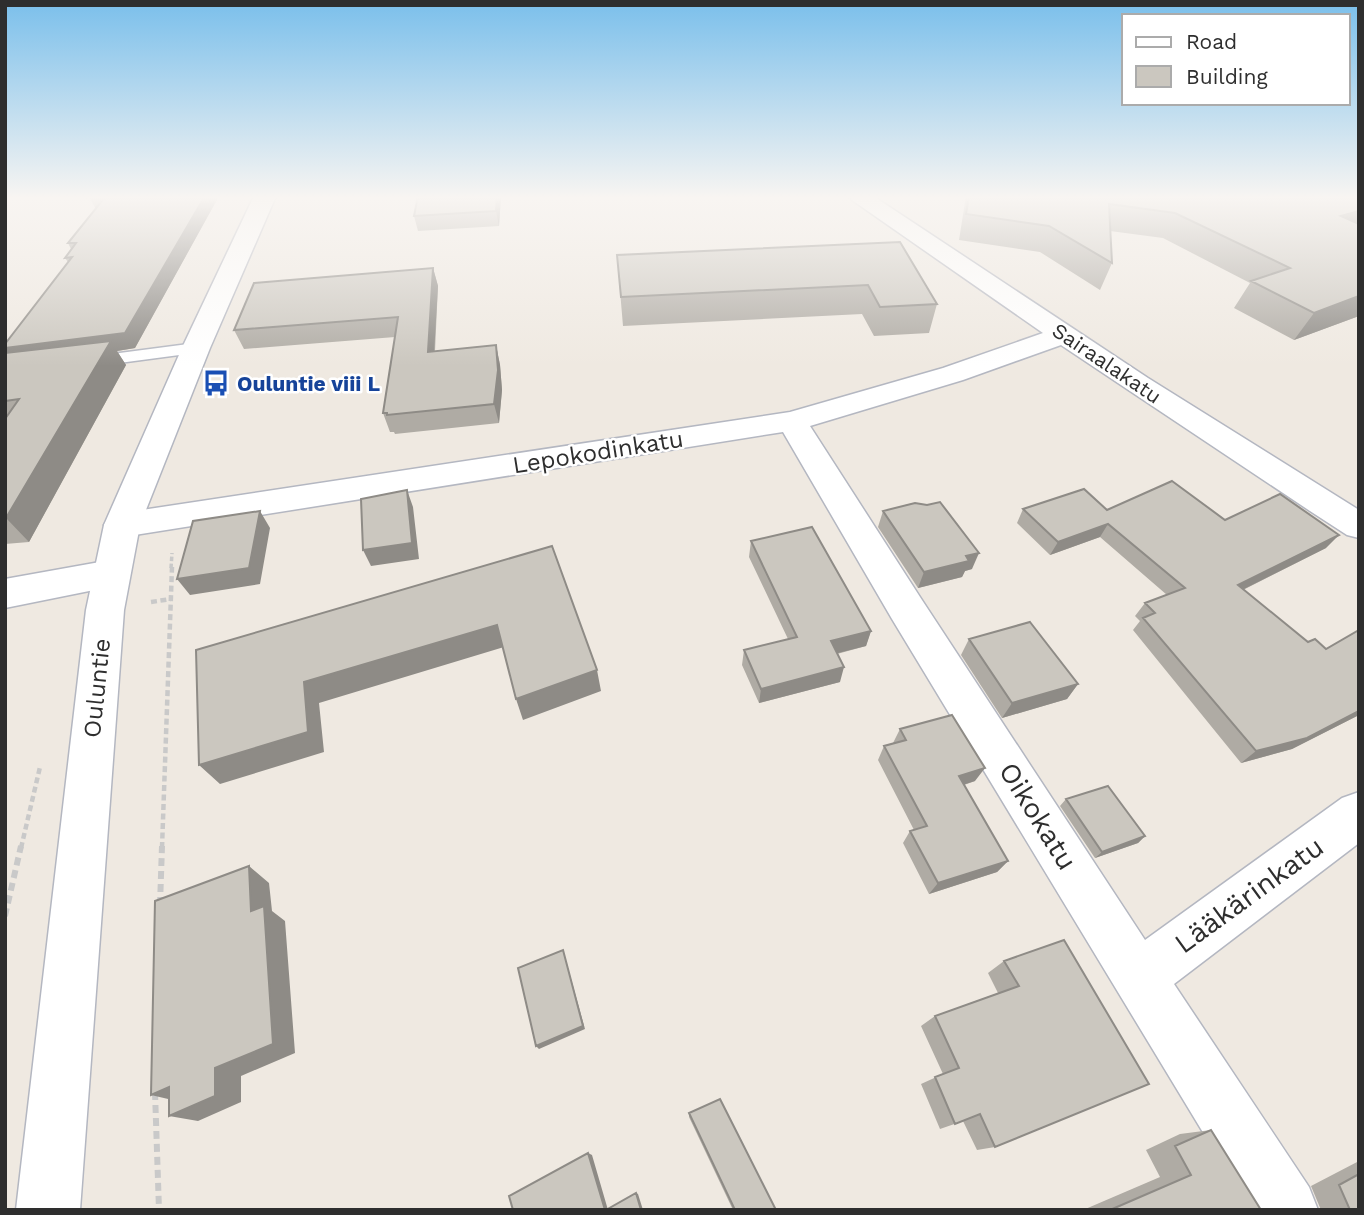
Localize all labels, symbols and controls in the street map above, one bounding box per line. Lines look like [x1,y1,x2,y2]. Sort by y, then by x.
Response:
legend [1122,14,1350,105]
text: Road [1186,29,1237,54]
text: Building [1186,64,1268,89]
street label: Sairaalakatu [1048,317,1166,409]
bus stop icon: Ouluntie viii L [201,368,231,398]
place label: Ouluntie viii L [237,371,380,396]
street label: Lepokodinkatu [511,425,685,479]
street label: Ouluntie [78,637,116,739]
street label: Oikokatu [992,756,1084,876]
street label: Lääkärinkatu [1168,830,1330,960]

